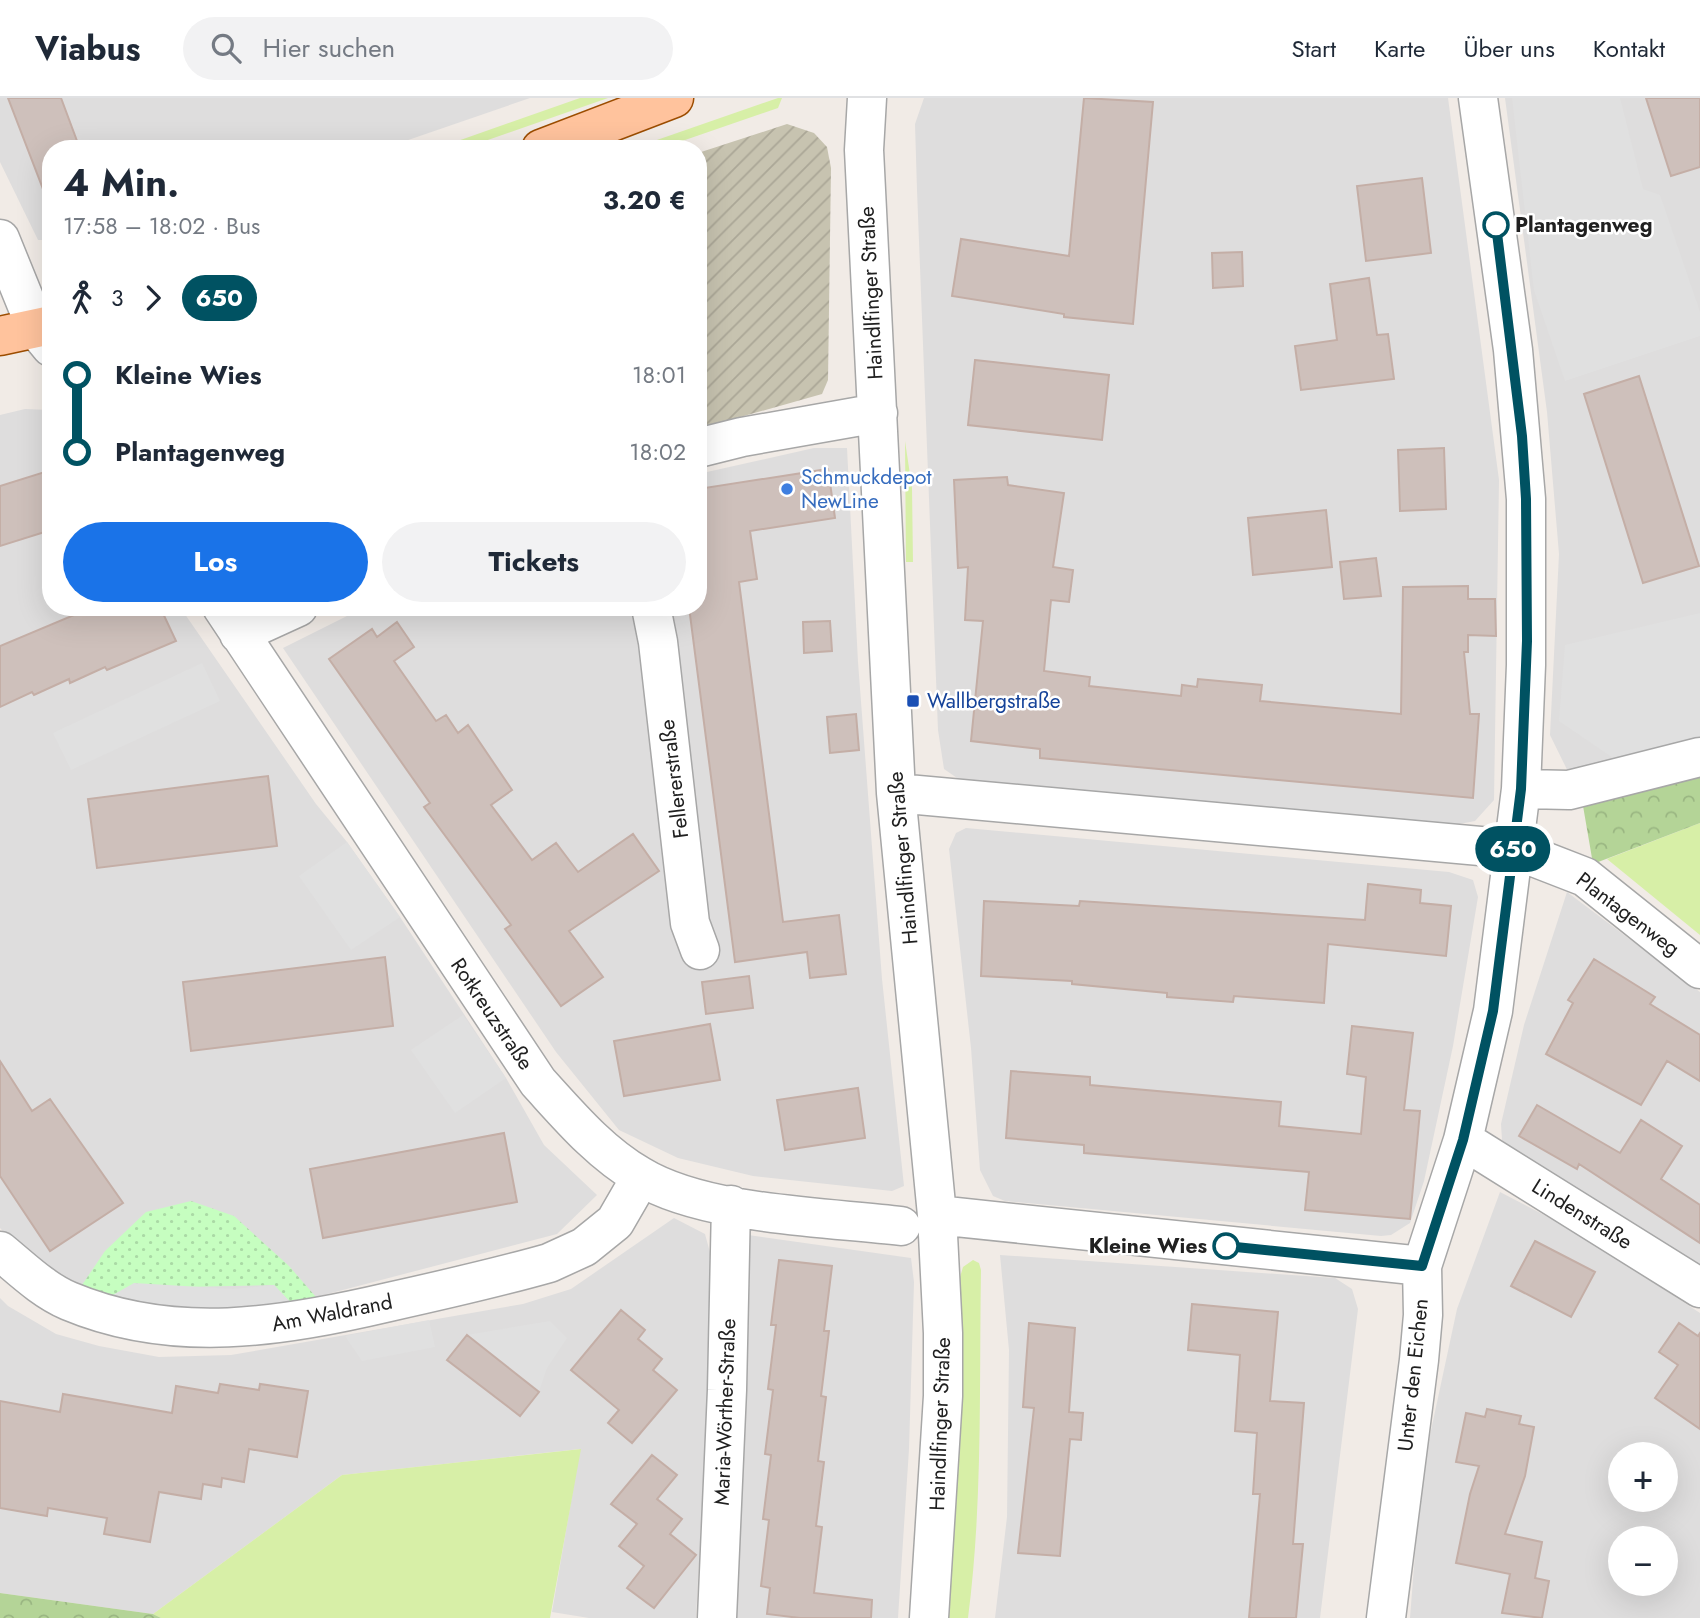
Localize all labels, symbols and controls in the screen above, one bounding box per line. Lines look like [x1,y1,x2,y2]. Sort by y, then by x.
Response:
search box [183,17,673,80]
text: Viabus [35,25,141,72]
icon: search [207,29,245,67]
text: Hier suchen [263,29,395,67]
text: Start [1292,31,1336,66]
text: Karte [1374,31,1425,66]
text: Über uns [1463,31,1555,66]
text: Kontakt [1593,31,1665,66]
text: 4 Min. [63,155,179,210]
text: 3.20 € [603,181,686,219]
street label: Haindlfinger Straße [851,205,891,381]
text: 17:58 – 18:02 · Bus [63,209,260,243]
place label: Plantagenweg [1515,210,1652,240]
marker: Plantagenweg [1483,212,1509,238]
icon: walk [63,279,101,317]
icon: forward [134,279,172,317]
text: 650 [196,280,243,315]
text: 3 [111,281,124,315]
text: Kleine Wies [115,356,262,394]
text: 18:01 [632,358,686,392]
text: Plantagenweg [115,433,285,471]
text: 18:02 [629,435,686,469]
place label: Schmuckdepot NewLine [801,462,932,516]
marker: Schmuckdepot NewLine [779,481,795,497]
button: Los [63,522,368,602]
button: Tickets [382,522,686,602]
place label: Wallbergstraße [927,686,1061,716]
marker: Wallbergstraße [905,693,921,709]
street label: Fellererstraße [652,718,696,840]
street label: Haindlfinger Straße [880,770,926,946]
line badge: 650 [1473,826,1553,872]
text: 650 [1489,831,1537,866]
street label: Plantagenweg [1570,865,1686,963]
street label: Rotkreuzstraße [443,952,541,1076]
street label: Lindenstraße [1526,1171,1638,1257]
place label: Kleine Wies [1089,1231,1207,1261]
marker: Kleine Wies [1213,1233,1239,1259]
street label: Am Waldrand [269,1287,395,1339]
street label: Unter den Eichen [1390,1297,1436,1453]
street label: Maria-Wörther-Straße [707,1318,743,1506]
street label: Haindlfinger Straße [922,1336,958,1511]
map controls [1608,1442,1678,1596]
button: + [1608,1442,1678,1512]
button: − [1608,1526,1678,1596]

